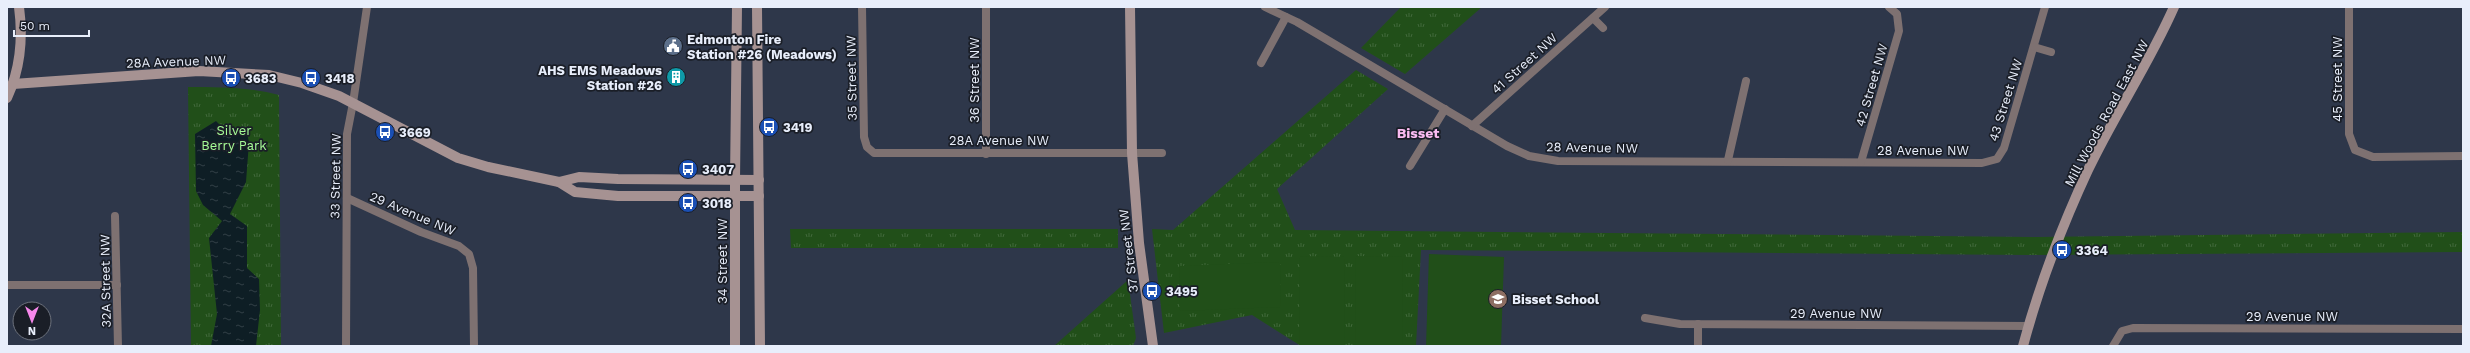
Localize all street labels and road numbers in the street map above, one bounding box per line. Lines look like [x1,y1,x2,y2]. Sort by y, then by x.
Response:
street label: 41 Street NW [1489,30,1561,97]
street label: 35 Street NW [843,35,860,121]
street label: 45 Street NW [2330,36,2345,122]
street label: 36 Street NW [967,37,982,123]
street label: Mill Woods Road East NW [2061,37,2152,189]
street label: 42 Street NW [1852,41,1891,128]
street label: 28A Avenue NW [126,52,227,71]
street label: 43 Street NW [1986,57,2025,143]
street label: 33 Street NW [327,133,344,219]
street label: 28A Avenue NW [949,133,1050,148]
street label: 28 Avenue NW [1546,139,1639,156]
street label: 28 Avenue NW [1877,143,1969,158]
street label: 29 Avenue NW [368,189,459,239]
street label: 37 Street NW [1116,208,1141,294]
street label: 34 Street NW [715,218,730,304]
street label: 32A Street NW [97,234,114,328]
street label: 29 Avenue NW [1790,306,1882,321]
street label: 29 Avenue NW [2246,309,2338,324]

